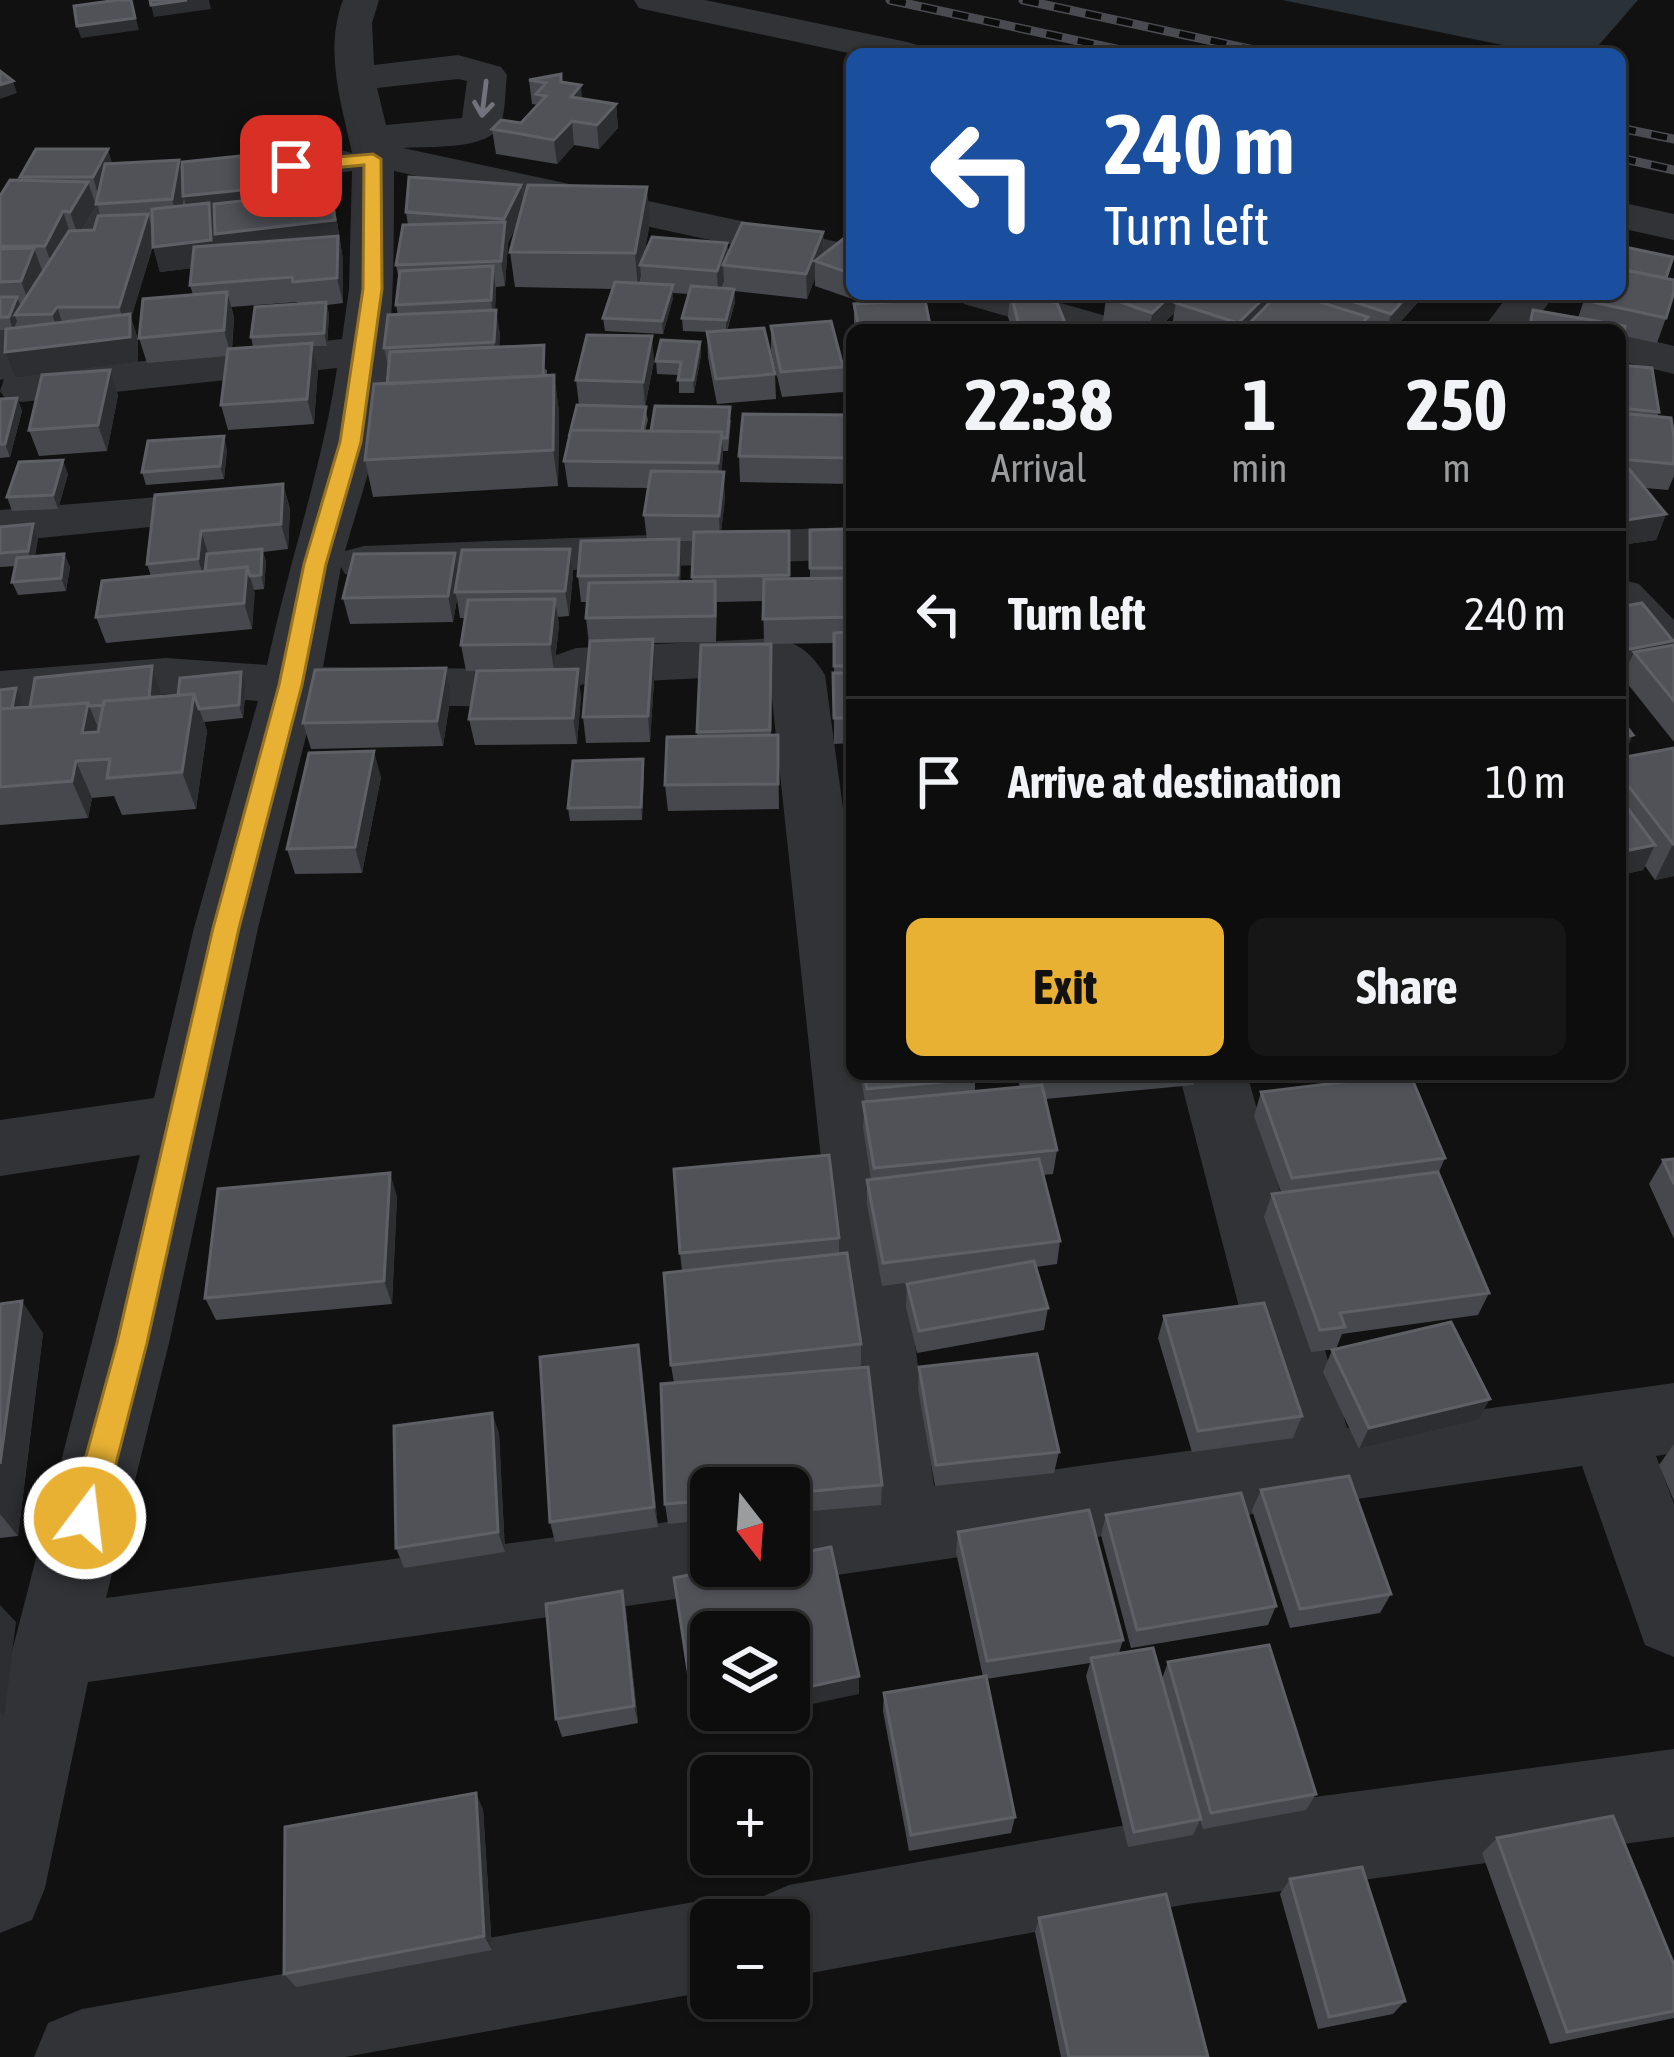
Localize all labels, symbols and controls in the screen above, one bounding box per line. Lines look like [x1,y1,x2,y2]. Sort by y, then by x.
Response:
one-way arrow [473,79,495,118]
icon: left [906,96,1062,252]
text: 240 m [1104,96,1294,192]
pin [240,115,342,217]
icon: arrive [258,133,324,199]
text: Turn left [1104,195,1269,256]
text: 22:38 [965,363,1113,445]
text: 1 [1242,363,1276,445]
text: 250 [1406,363,1507,445]
text: Arrival [991,446,1086,490]
text: min [1231,446,1287,490]
text: m [1443,446,1471,490]
icon: left [906,581,972,647]
text: Turn left [1008,588,1146,640]
text: 240 m [1464,588,1566,640]
icon: arrive [906,749,972,815]
text: Arrive at destination [1008,756,1342,808]
text: 10 m [1485,756,1566,808]
button: Exit [906,918,1224,1056]
button: Share [1248,918,1566,1056]
position arrow [22,1455,148,1581]
north arrow [690,1467,810,1587]
map controls [690,1467,810,2019]
button: layers [690,1611,810,1731]
button: + [690,1755,810,1875]
button: − [690,1899,810,2019]

